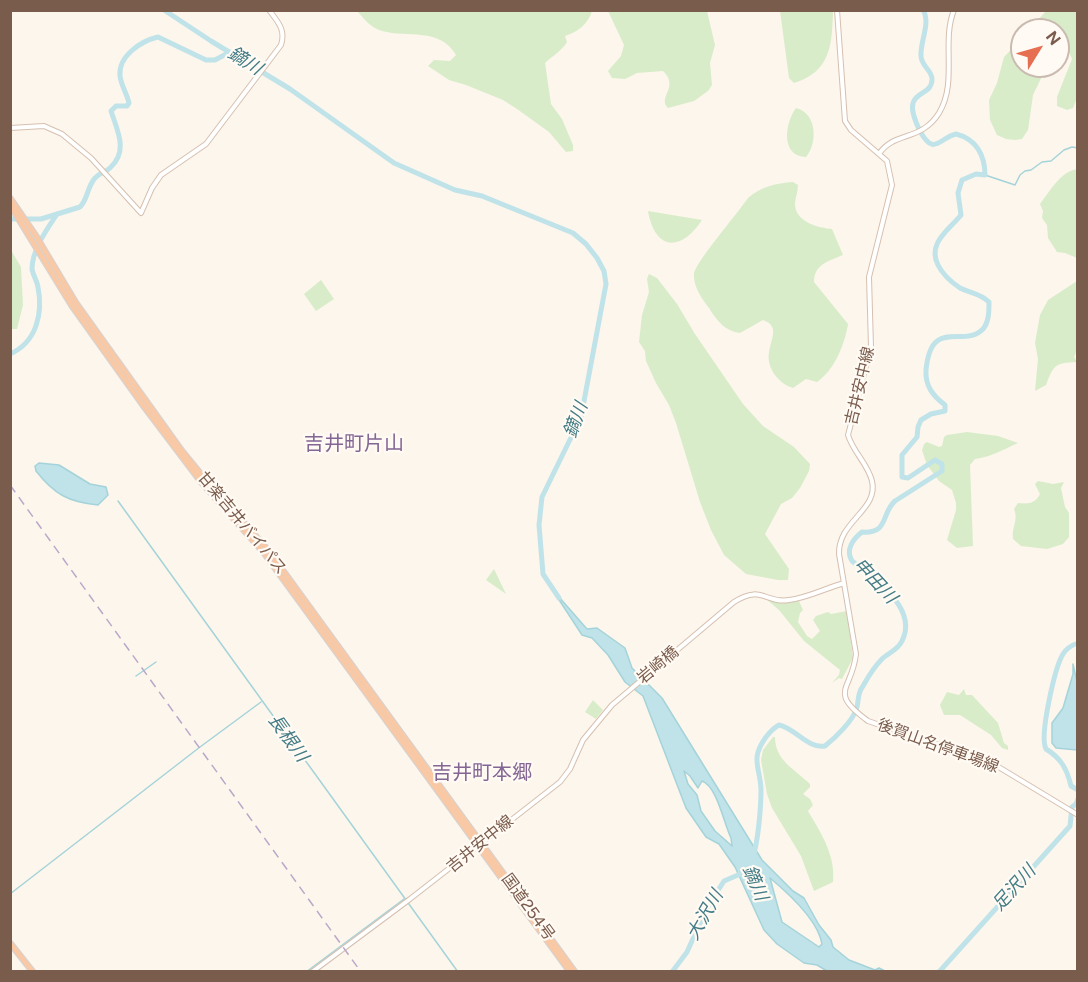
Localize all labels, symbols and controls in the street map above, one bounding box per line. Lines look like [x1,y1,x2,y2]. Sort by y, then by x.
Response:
north arrow [1010,18,1070,78]
text: N [1042,27,1065,49]
water label: 鏑川 [224,42,266,80]
street label: 吉井安中線 [842,345,878,427]
water label: 鏑川 [560,399,592,441]
district label: 吉井町片山 [304,432,404,456]
street label: 甘楽吉井バイパス [194,468,290,578]
water label: 申田川 [849,554,901,608]
street label: 岩崎橋 [633,642,683,688]
water label: 長根川 [263,710,313,766]
street label: 後賀山名停車場線 [875,715,1001,777]
district label: 吉井町本郷 [432,761,532,785]
street label: 吉井安中線 [443,811,517,877]
water label: 足沢川 [988,861,1040,915]
water label: 鏑川 [738,862,772,904]
street label: 国道254号 [497,870,559,944]
water label: 大沢川 [682,886,728,944]

